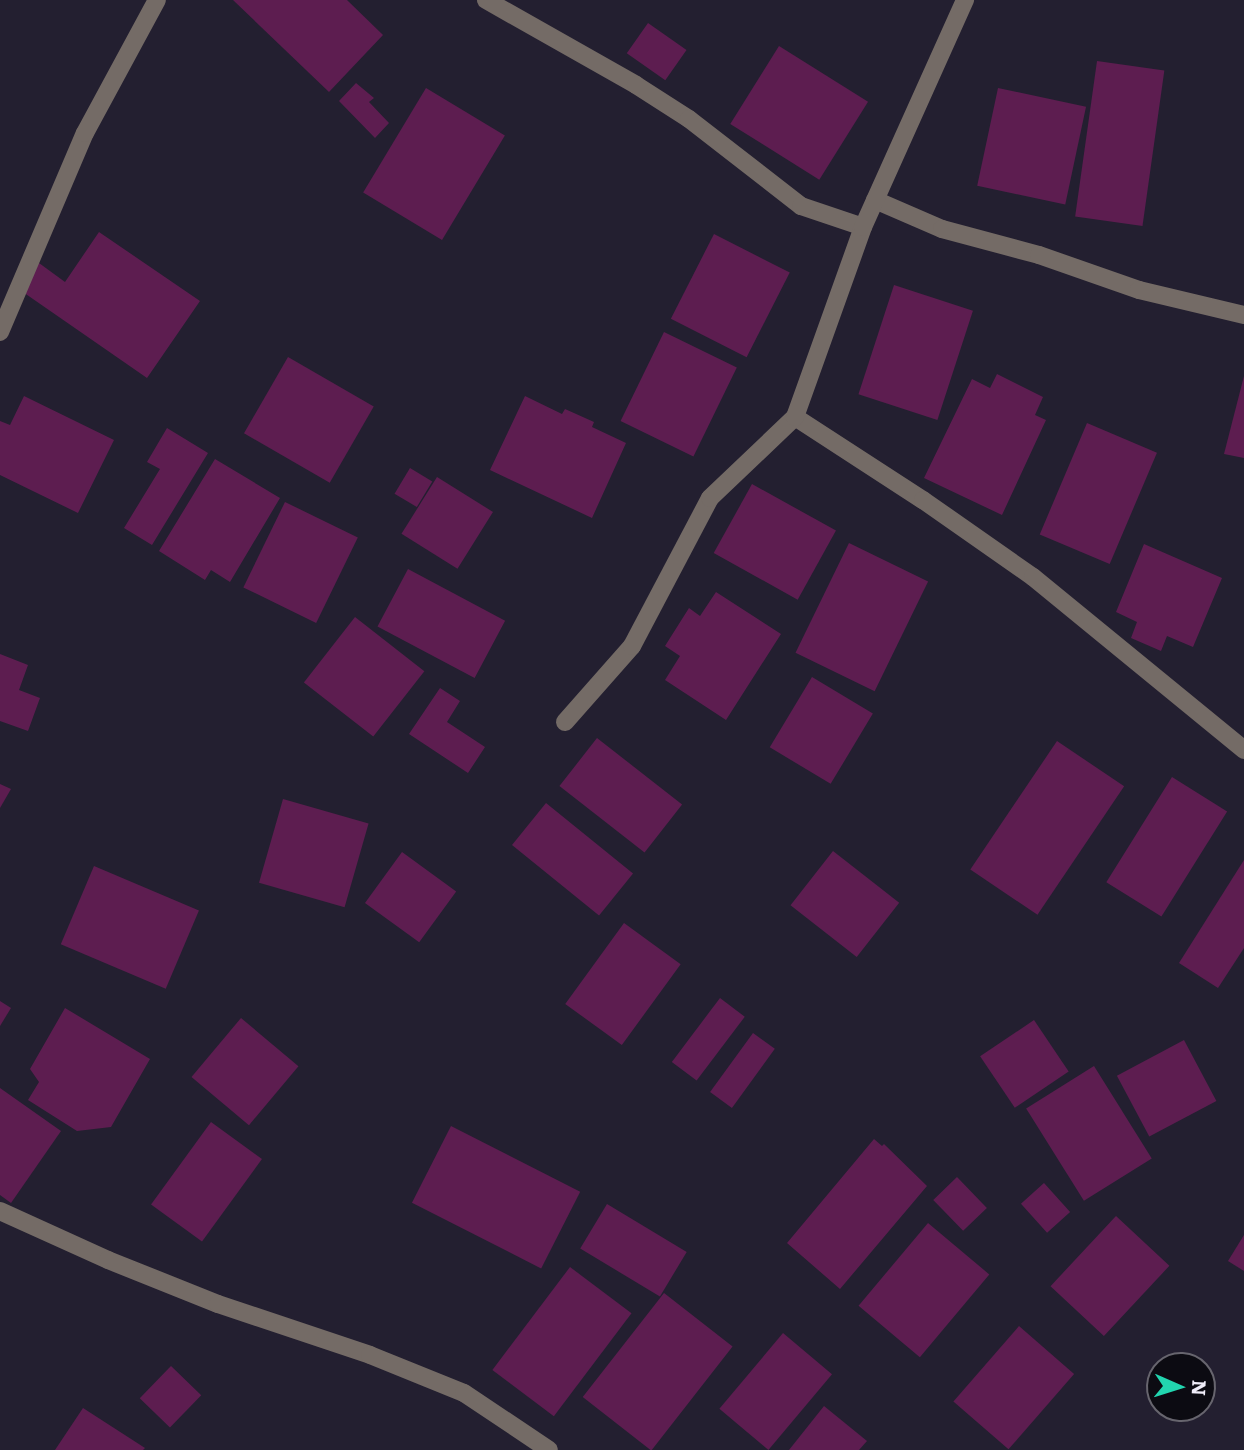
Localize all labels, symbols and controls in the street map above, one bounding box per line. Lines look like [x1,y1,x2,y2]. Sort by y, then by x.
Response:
north arrow [1146,1352,1216,1422]
text: N [1186,1379,1214,1397]

